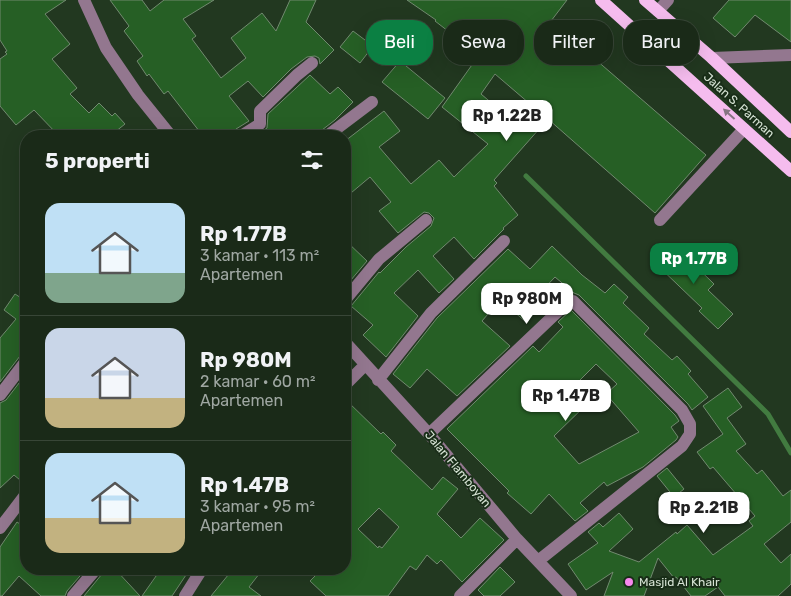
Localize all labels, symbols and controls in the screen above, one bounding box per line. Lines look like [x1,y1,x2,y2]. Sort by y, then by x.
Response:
chip: Beli [366,20,433,65]
chip: Sewa [443,20,524,65]
chip: Filter [534,20,613,65]
chip: Baru [623,20,699,65]
street label: Jalan S. Parman [701,69,777,141]
pin: Rp 1.22B [455,100,559,142]
text: Rp 1.22B [472,106,542,125]
one-way arrow [722,109,735,120]
icon: filters [298,146,326,174]
text: 5 properti [45,148,150,173]
text: Rp 1.77B [200,221,287,246]
icon: home [85,223,145,283]
pin: Rp 1.77B [642,242,746,285]
text: 3 kamar · 113 m² [200,246,319,265]
text: Rp 1.77B [661,249,727,268]
text: Apartemen [200,265,283,284]
pin: Rp 980M [481,282,573,325]
text: Rp 980M [492,289,562,308]
text: Rp 980M [200,347,292,372]
icon: home [85,348,145,408]
text: 2 kamar · 60 m² [200,372,316,391]
pin: Rp 1.47B [514,380,618,422]
text: Rp 1.47B [532,386,600,405]
text: Apartemen [200,391,283,410]
street label: Jalan Flamboyan [422,428,494,510]
text: Rp 1.47B [200,472,289,497]
icon: home [85,473,145,533]
pin: Rp 2.21B [652,492,756,534]
text: 3 kamar · 95 m² [200,497,315,516]
text: Rp 2.21B [669,498,739,517]
text: Apartemen [200,516,283,535]
place label: Masjid Al Khair [639,575,720,589]
marker: Masjid Al Khair [623,576,635,588]

